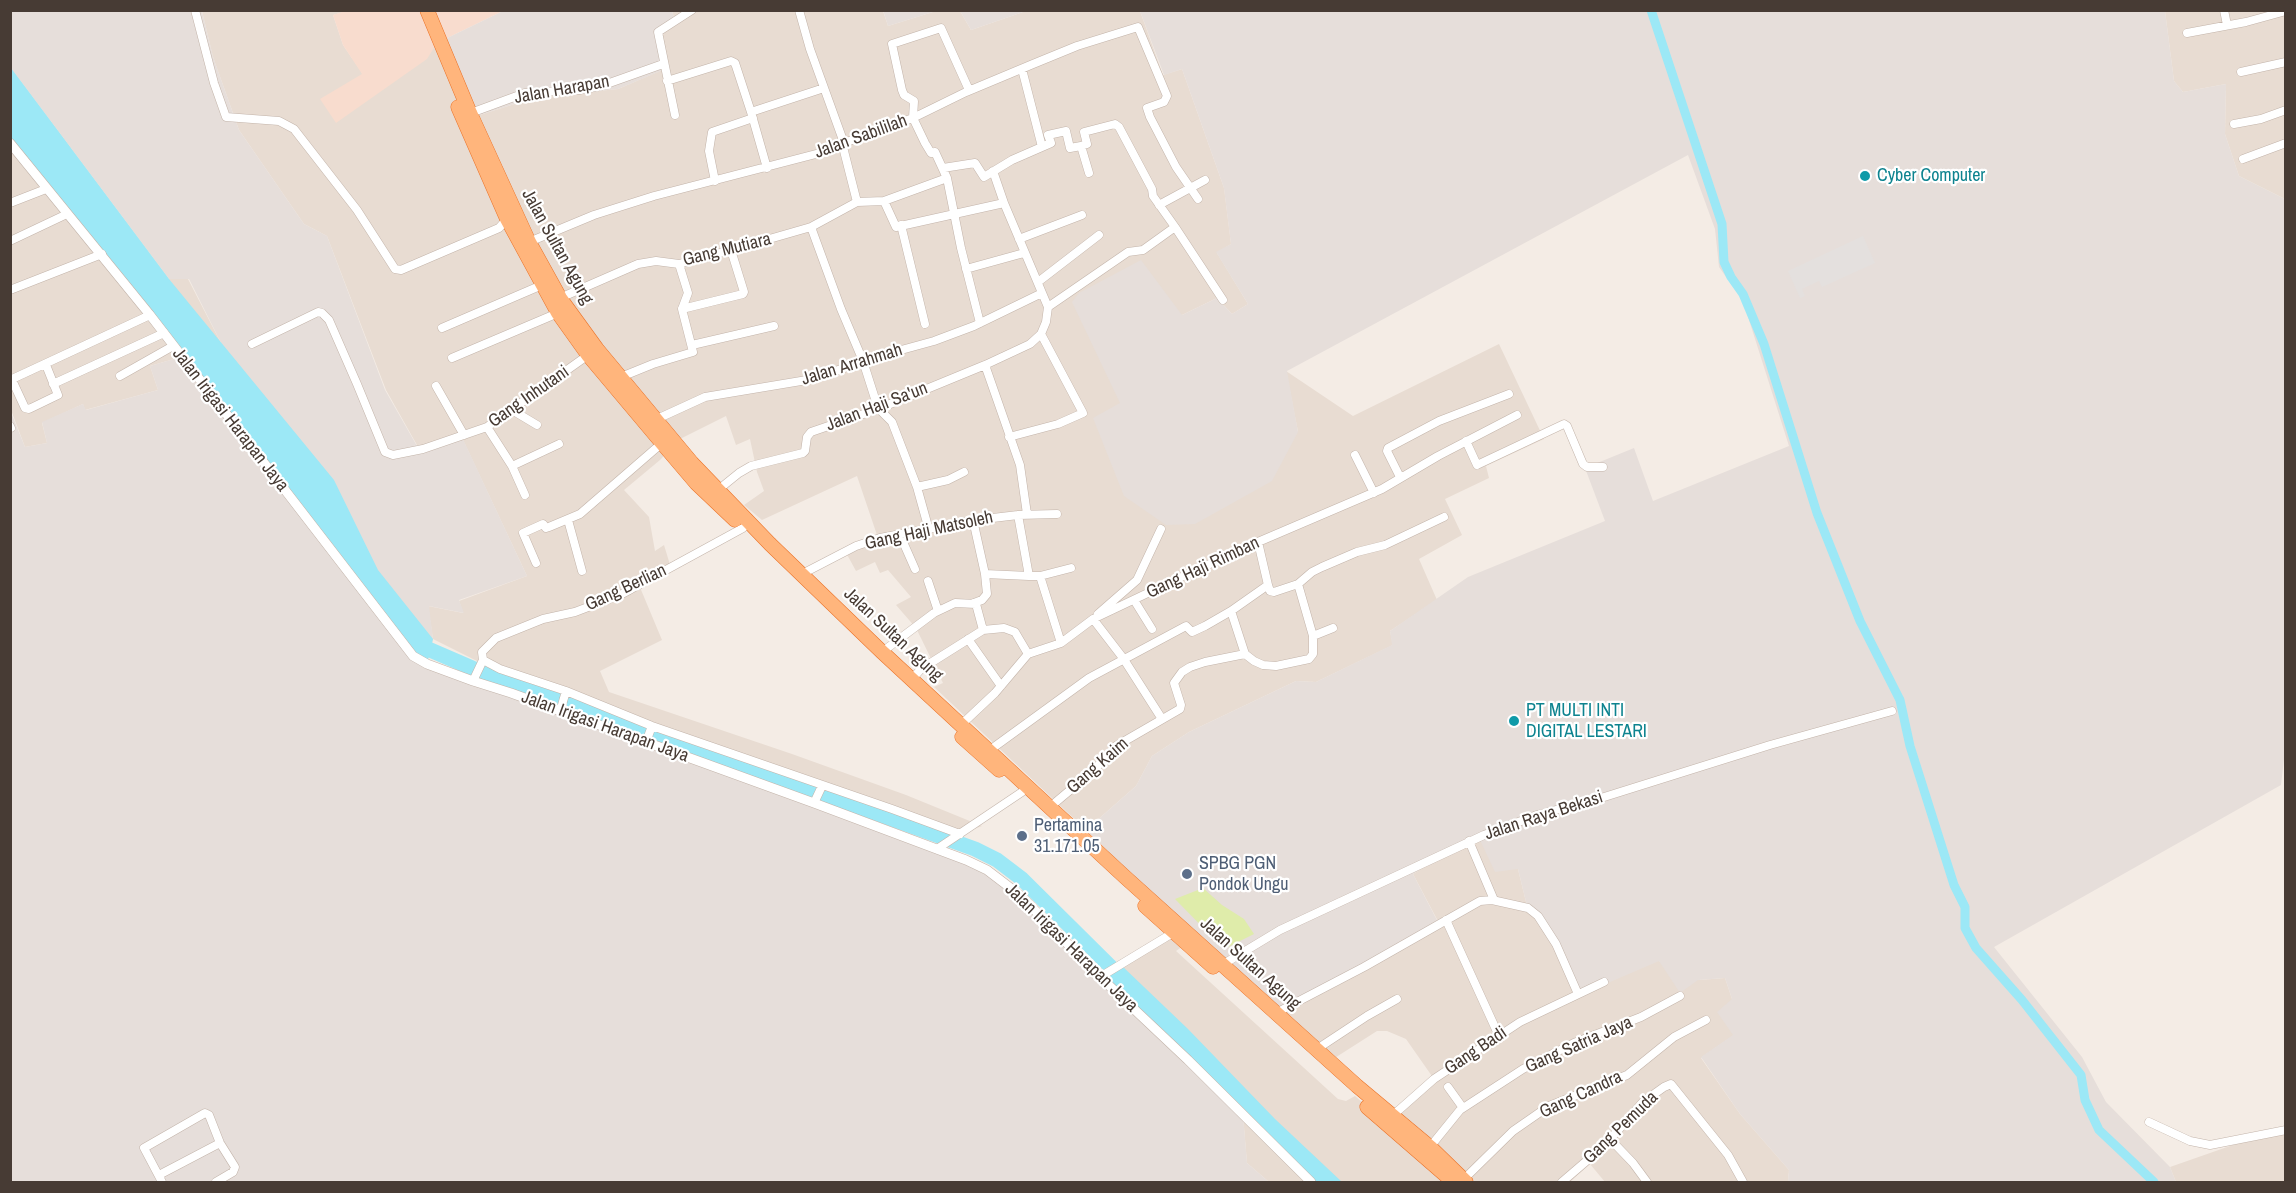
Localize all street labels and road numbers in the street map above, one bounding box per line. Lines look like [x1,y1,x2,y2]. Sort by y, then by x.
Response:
street label: Jalan Harapan [513,71,611,109]
street label: Jalan Sabililah [812,110,910,164]
street label: Jalan Sultan Agung [517,186,597,308]
street label: Gang Mutiara [681,229,773,271]
street label: Jalan Arrahmah [799,339,905,391]
street label: Jalan Irigasi Harapan Jaya [167,344,293,496]
street label: Gang Inhutani [484,361,574,433]
street label: Jalan Haji Sa'un [823,378,931,436]
street label: Gang Haji Matsoleh [863,507,995,555]
street label: Gang Haji Rimban [1143,532,1263,604]
street label: Gang Berlian [582,560,670,616]
street label: Jalan Sultan Agung [839,583,947,687]
street label: Jalan Irigasi Harapan Jaya [518,687,692,767]
street label: Gang Kaim [1063,733,1133,799]
street label: Jalan Raya Bekasi [1482,787,1606,845]
street label: Jalan Irigasi Harapan Jaya [1000,879,1142,1017]
street label: Jalan Sultan Agung [1195,913,1305,1015]
street label: Gang Satria Jaya [1522,1012,1636,1078]
street label: Gang Badi [1441,1022,1511,1080]
street label: Gang Candra [1536,1066,1626,1124]
street label: Gang Pemuda [1579,1087,1663,1169]

